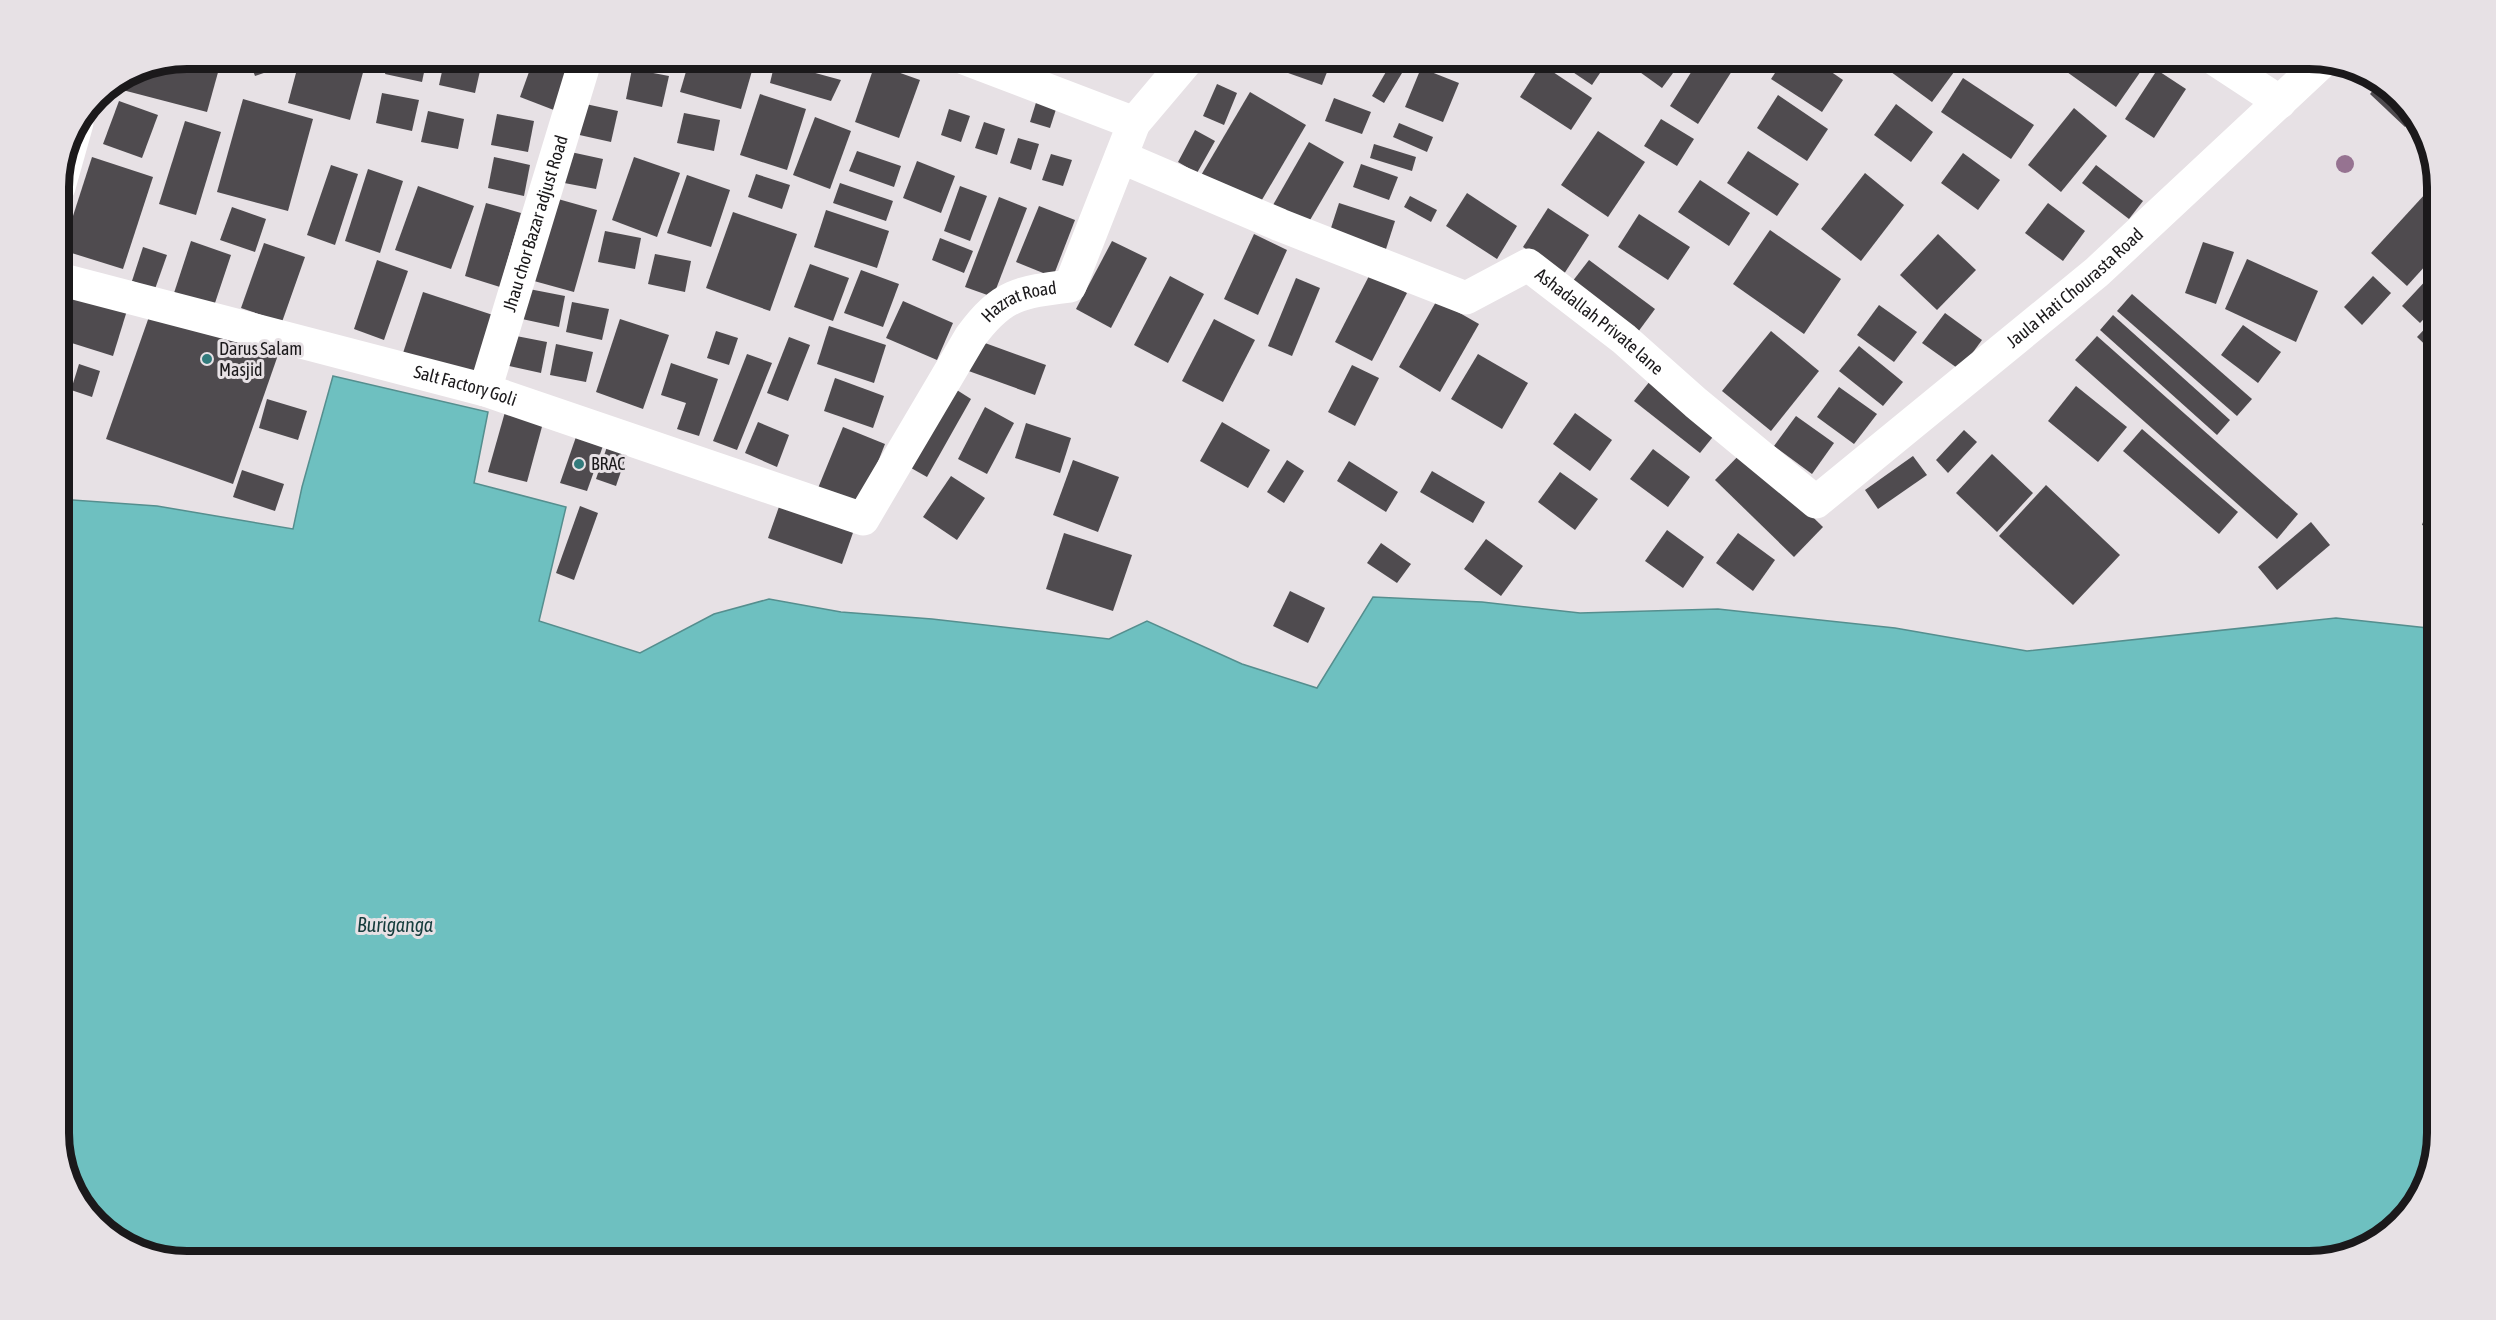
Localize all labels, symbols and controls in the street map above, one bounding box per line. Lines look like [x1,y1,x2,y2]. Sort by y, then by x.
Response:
street label: Jhau chor Bazar adjust Road [498,133,572,314]
street label: Jaula Hati Chourasta Road [2002,223,2147,352]
street label: Ashadallah Private lane [1531,264,1668,379]
street label: Hazrat Road [977,277,1058,326]
place label: Darus Salam Masjid [219,338,302,380]
marker: Darus Salam Masjid [200,352,214,366]
street label: Salt Factory Goli [412,361,520,410]
place label: BRAC [591,453,625,474]
marker: BRAC [572,457,586,471]
water label: Buriganga [357,913,433,936]

